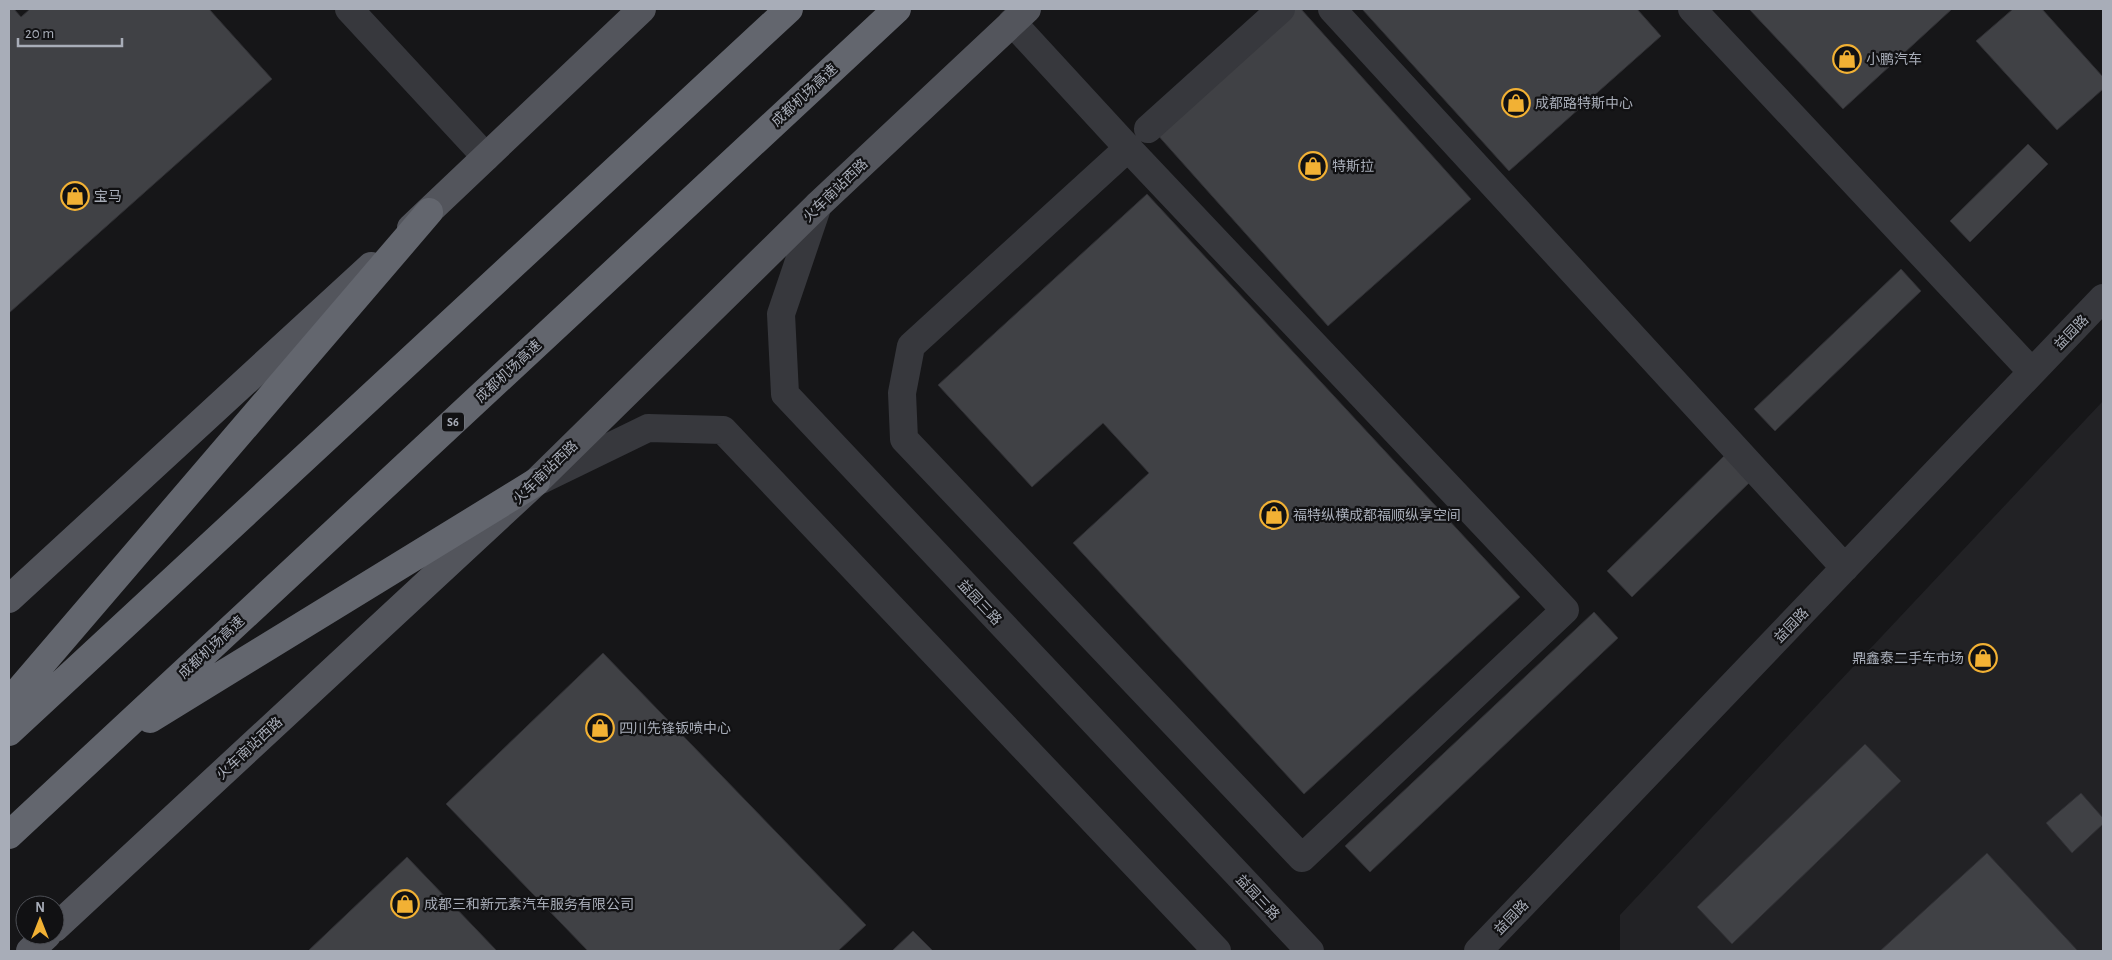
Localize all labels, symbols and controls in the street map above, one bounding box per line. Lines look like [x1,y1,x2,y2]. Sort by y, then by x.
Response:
scale bar [18,15,121,47]
text: 20 m [25,26,54,41]
shop icon: 小鹏汽车 [1832,44,1862,74]
place label: 小鹏汽车 [1866,51,1922,67]
street label: 成都机场高速 [769,61,840,129]
shop icon: 成都路特斯中心 [1501,88,1531,118]
place label: 成都路特斯中心 [1535,96,1633,111]
shop icon: 特斯拉 [1298,151,1328,181]
street label: 火车南站西路 [799,155,871,225]
place label: 特斯拉 [1332,158,1374,174]
shop icon: 宝马 [60,181,90,211]
place label: 宝马 [94,189,122,204]
street label: 益园路 [2051,312,2091,353]
street label: 成都机场高速 [473,337,544,405]
road number: S6 [442,412,464,432]
street label: 火车南站西路 [509,437,581,507]
shop icon: 福特纵横成都福顺纵享空间 [1259,500,1289,530]
place label: 福特纵横成都福顺纵享空间 [1293,507,1461,523]
street label: 益园三路 [955,577,1004,628]
street label: 益园路 [1771,605,1811,646]
street label: 成都机场高速 [176,613,247,681]
shop icon: 鼎鑫泰二手车市场 [1968,643,1998,673]
place label: 鼎鑫泰二手车市场 [1852,650,1964,666]
shop icon: 四川先锋钣喷中心 [585,713,615,743]
street label: 火车南站西路 [213,714,285,782]
place label: 四川先锋钣喷中心 [619,721,731,736]
street label: 益园三路 [1233,872,1282,923]
shop icon: 成都三和新元素汽车服务有限公司 [390,889,420,919]
north arrow [15,895,65,945]
place label: 成都三和新元素汽车服务有限公司 [424,896,634,912]
street label: 益园路 [1491,897,1531,938]
text: N [35,901,45,915]

